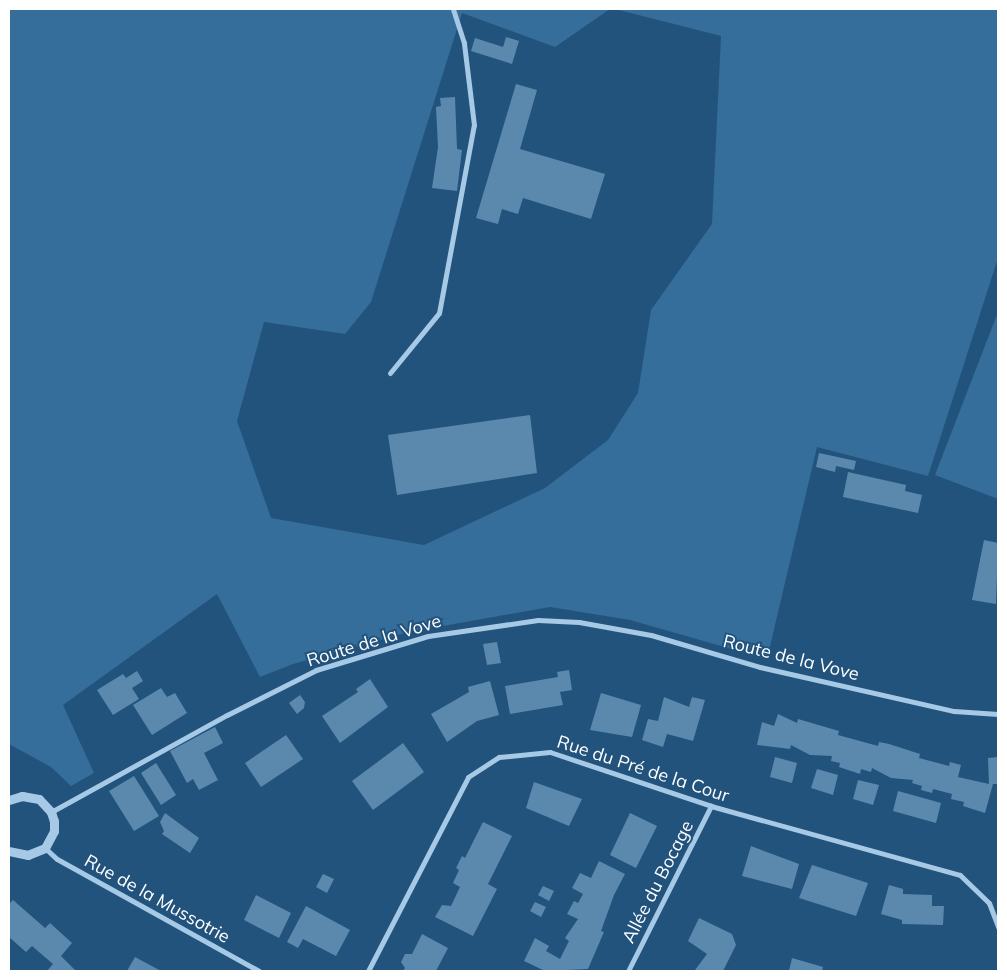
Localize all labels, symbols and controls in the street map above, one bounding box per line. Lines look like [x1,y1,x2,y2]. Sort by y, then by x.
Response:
street label: Route de la Vove [304,610,444,672]
street label: Route de la Vove [721,631,861,685]
street label: Rue du Pré de la Cour [554,731,732,807]
street label: Allée du Bocage [618,817,698,947]
street label: Rue de la Mussotrie [80,850,234,948]

